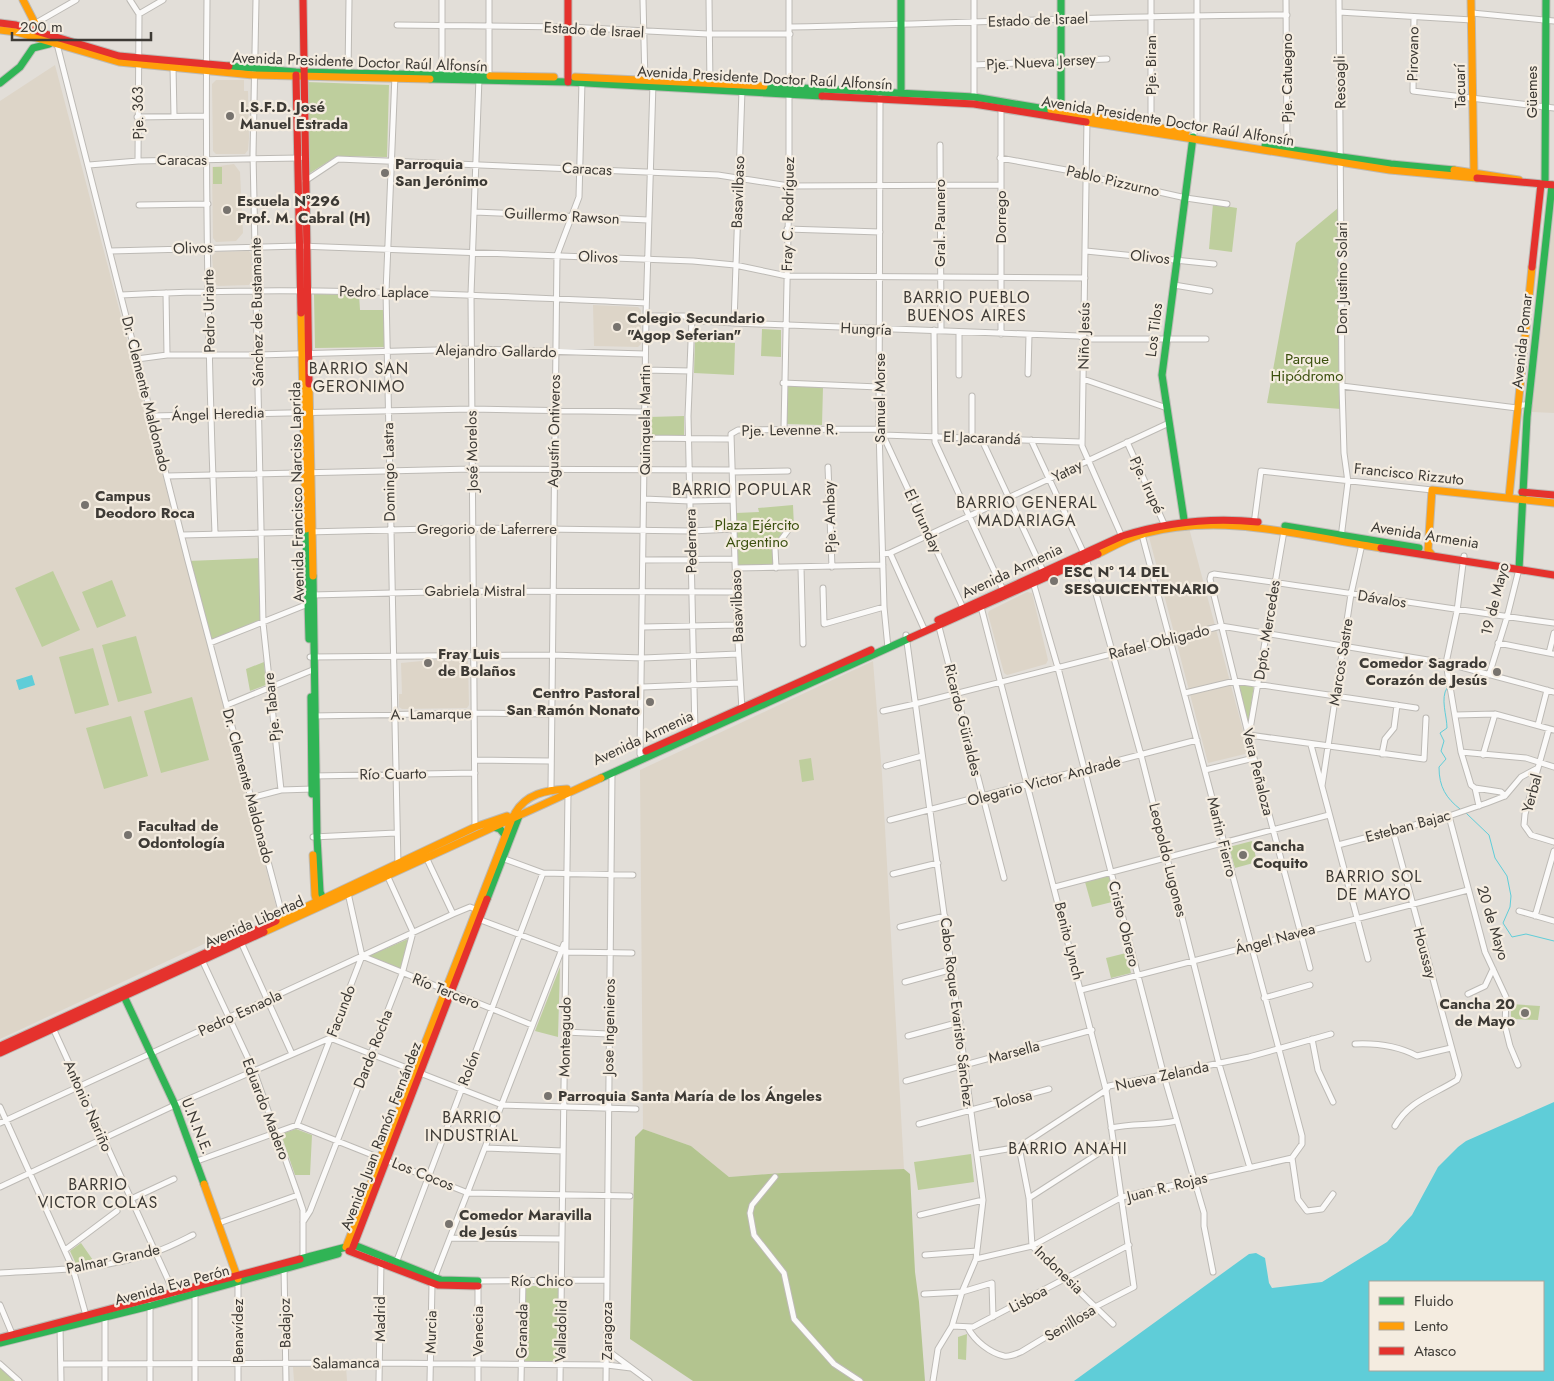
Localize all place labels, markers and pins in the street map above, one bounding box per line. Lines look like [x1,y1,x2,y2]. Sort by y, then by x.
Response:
place label: I.S.F.D. José Manuel Estrada [240,96,348,135]
marker: I.S.F.D. José Manuel Estrada [224,110,236,122]
place label: Parroquia San Jerónimo [395,153,488,192]
marker: Parroquia San Jerónimo [379,167,391,179]
place label: Escuela Nº296 Prof. M. Cabral (H) [237,190,371,229]
marker: Escuela Nº296 Prof. M. Cabral (H) [221,204,233,216]
place label: Colegio Secundario "Agop Seferian" [627,307,765,346]
marker: Colegio Secundario "Agop Seferian" [611,321,623,333]
place label: Campus Deodoro Roca [95,485,195,524]
marker: Campus Deodoro Roca [79,499,91,511]
place label: ESC Nº 14 DEL SESQUICENTENARIO [1064,561,1219,600]
marker: ESC Nº 14 DEL SESQUICENTENARIO [1048,575,1060,587]
place label: Fray Luis de Bolaños [438,643,516,682]
place label: Comedor Sagrado Corazón de Jesús [1359,652,1487,691]
marker: Fray Luis de Bolaños [422,657,434,669]
marker: Comedor Sagrado Corazón de Jesús [1491,666,1503,678]
place label: Centro Pastoral San Ramón Nonato [506,682,640,721]
marker: Centro Pastoral San Ramón Nonato [644,696,656,708]
place label: Facultad de Odontología [138,815,225,854]
marker: Facultad de Odontología [122,829,134,841]
place label: Cancha Coquito [1253,835,1308,874]
marker: Cancha Coquito [1237,849,1249,861]
place label: Cancha 20 de Mayo [1439,993,1515,1032]
marker: Cancha 20 de Mayo [1519,1007,1531,1019]
place label: Parroquia Santa María de los Ángeles [558,1085,822,1107]
marker: Parroquia Santa María de los Ángeles [542,1090,554,1102]
place label: Comedor Maravilla de Jesús [459,1204,592,1243]
marker: Comedor Maravilla de Jesús [443,1218,455,1230]

